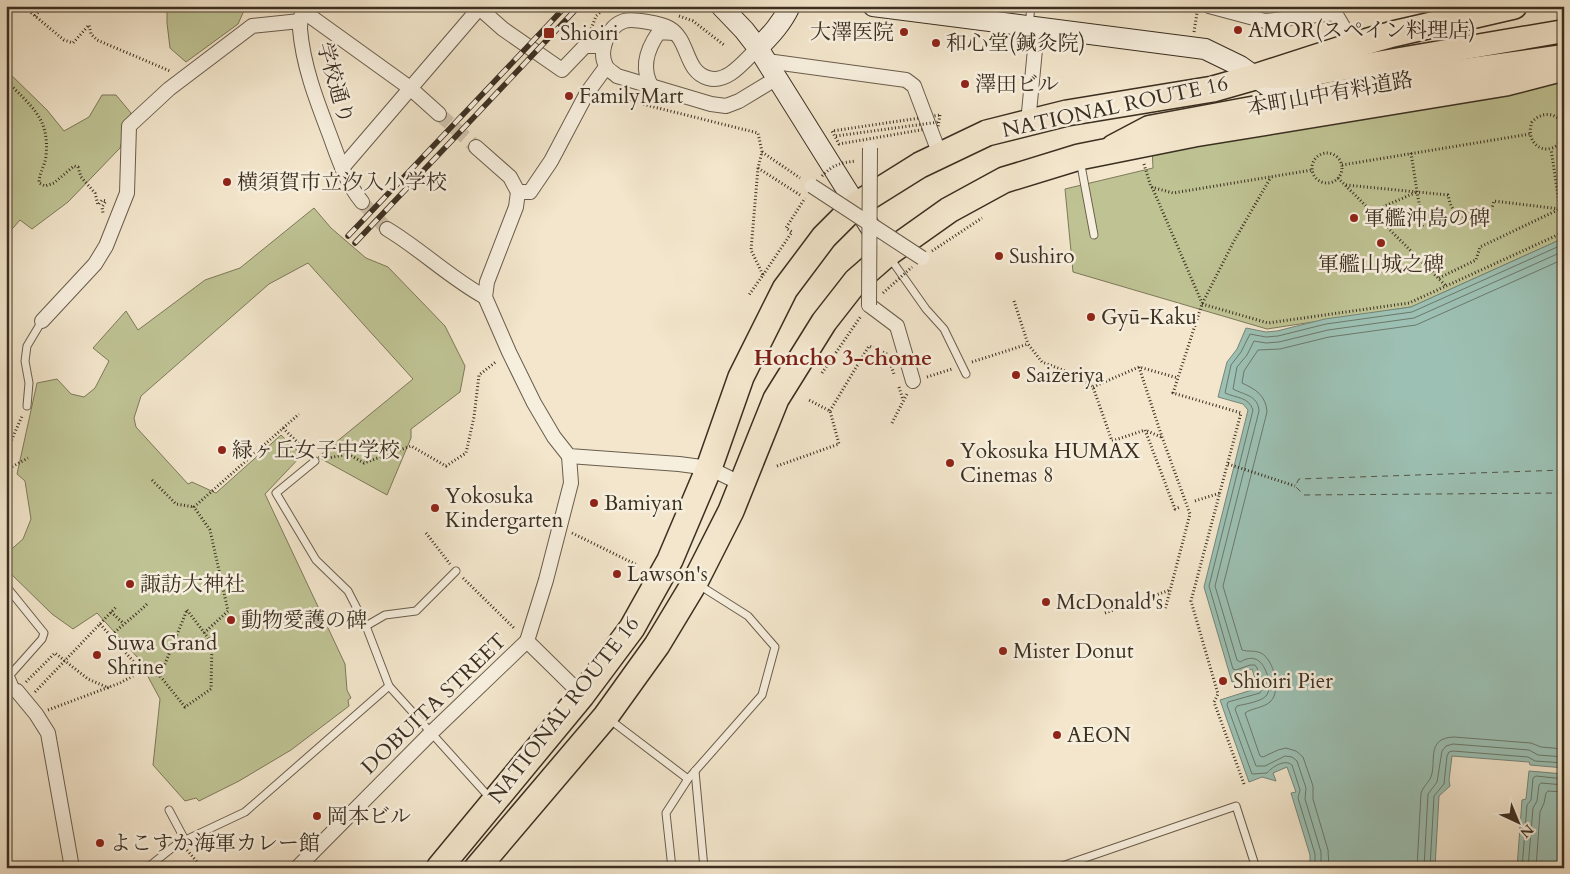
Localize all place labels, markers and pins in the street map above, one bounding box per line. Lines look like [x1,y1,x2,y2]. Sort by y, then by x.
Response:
place label: AMOR(スペイン料理店) [1248,16,1476,45]
place label: 大澤医院 [810,18,894,47]
place label: Shioiri [560,19,619,48]
marker: AMOR(スペイン料理店) [1232,24,1244,36]
marker: Shioiri [542,26,556,40]
marker: 大澤医院 [898,26,910,38]
place label: 和心堂(鍼灸院) [946,29,1085,58]
marker: 和心堂(鍼灸院) [930,37,942,49]
place label: 澤田ビル [975,70,1059,99]
marker: 澤田ビル [959,78,971,90]
place label: FamilyMart [579,82,684,111]
marker: FamilyMart [563,90,575,102]
place label: 横須賀市立汐入小学校 [237,168,447,197]
marker: 横須賀市立汐入小学校 [221,176,233,188]
place label: 軍艦沖島の碑 [1364,204,1490,233]
marker: 軍艦沖島の碑 [1348,212,1360,224]
marker: 軍艦山城之碑 [1375,237,1387,249]
place label: Sushiro [1009,242,1075,271]
marker: Sushiro [993,250,1005,262]
place label: 軍艦山城之碑 [1318,250,1444,279]
place label: Gyū-Kaku [1101,303,1197,332]
marker: Gyū-Kaku [1085,311,1097,323]
place label: Saizeriya [1026,361,1104,390]
marker: Saizeriya [1010,369,1022,381]
place label: 緑ヶ丘女子中学校 [232,436,400,465]
place label: Yokosuka HUMAX Cinemas 8 [960,437,1141,490]
marker: 緑ヶ丘女子中学校 [216,444,228,456]
marker: Yokosuka HUMAX Cinemas 8 [944,457,956,469]
place label: Yokosuka Kindergarten [445,482,564,535]
place label: Bamiyan [604,489,683,518]
marker: Bamiyan [588,497,600,509]
marker: Yokosuka Kindergarten [429,502,441,514]
place label: Lawson's [627,560,708,589]
marker: Lawson's [611,568,623,580]
place label: 諏訪大神社 [140,570,245,599]
marker: 諏訪大神社 [124,578,136,590]
place label: McDonald's [1056,588,1163,617]
marker: McDonald's [1040,596,1052,608]
place label: 動物愛護の碑 [241,606,367,635]
marker: 動物愛護の碑 [225,614,237,626]
place label: Suwa Grand Shrine [107,629,217,682]
place label: Mister Donut [1013,637,1134,666]
marker: Mister Donut [997,645,1009,657]
marker: Suwa Grand Shrine [91,649,103,661]
place label: Shioiri Pier [1233,667,1333,696]
marker: Shioiri Pier [1217,675,1229,687]
place label: AEON [1067,721,1131,750]
marker: AEON [1051,729,1063,741]
place label: 岡本ビル [327,802,411,831]
marker: 岡本ビル [311,810,323,822]
place label: よこすか海軍カレー館 [110,829,320,858]
marker: よこすか海軍カレー館 [94,837,106,849]

